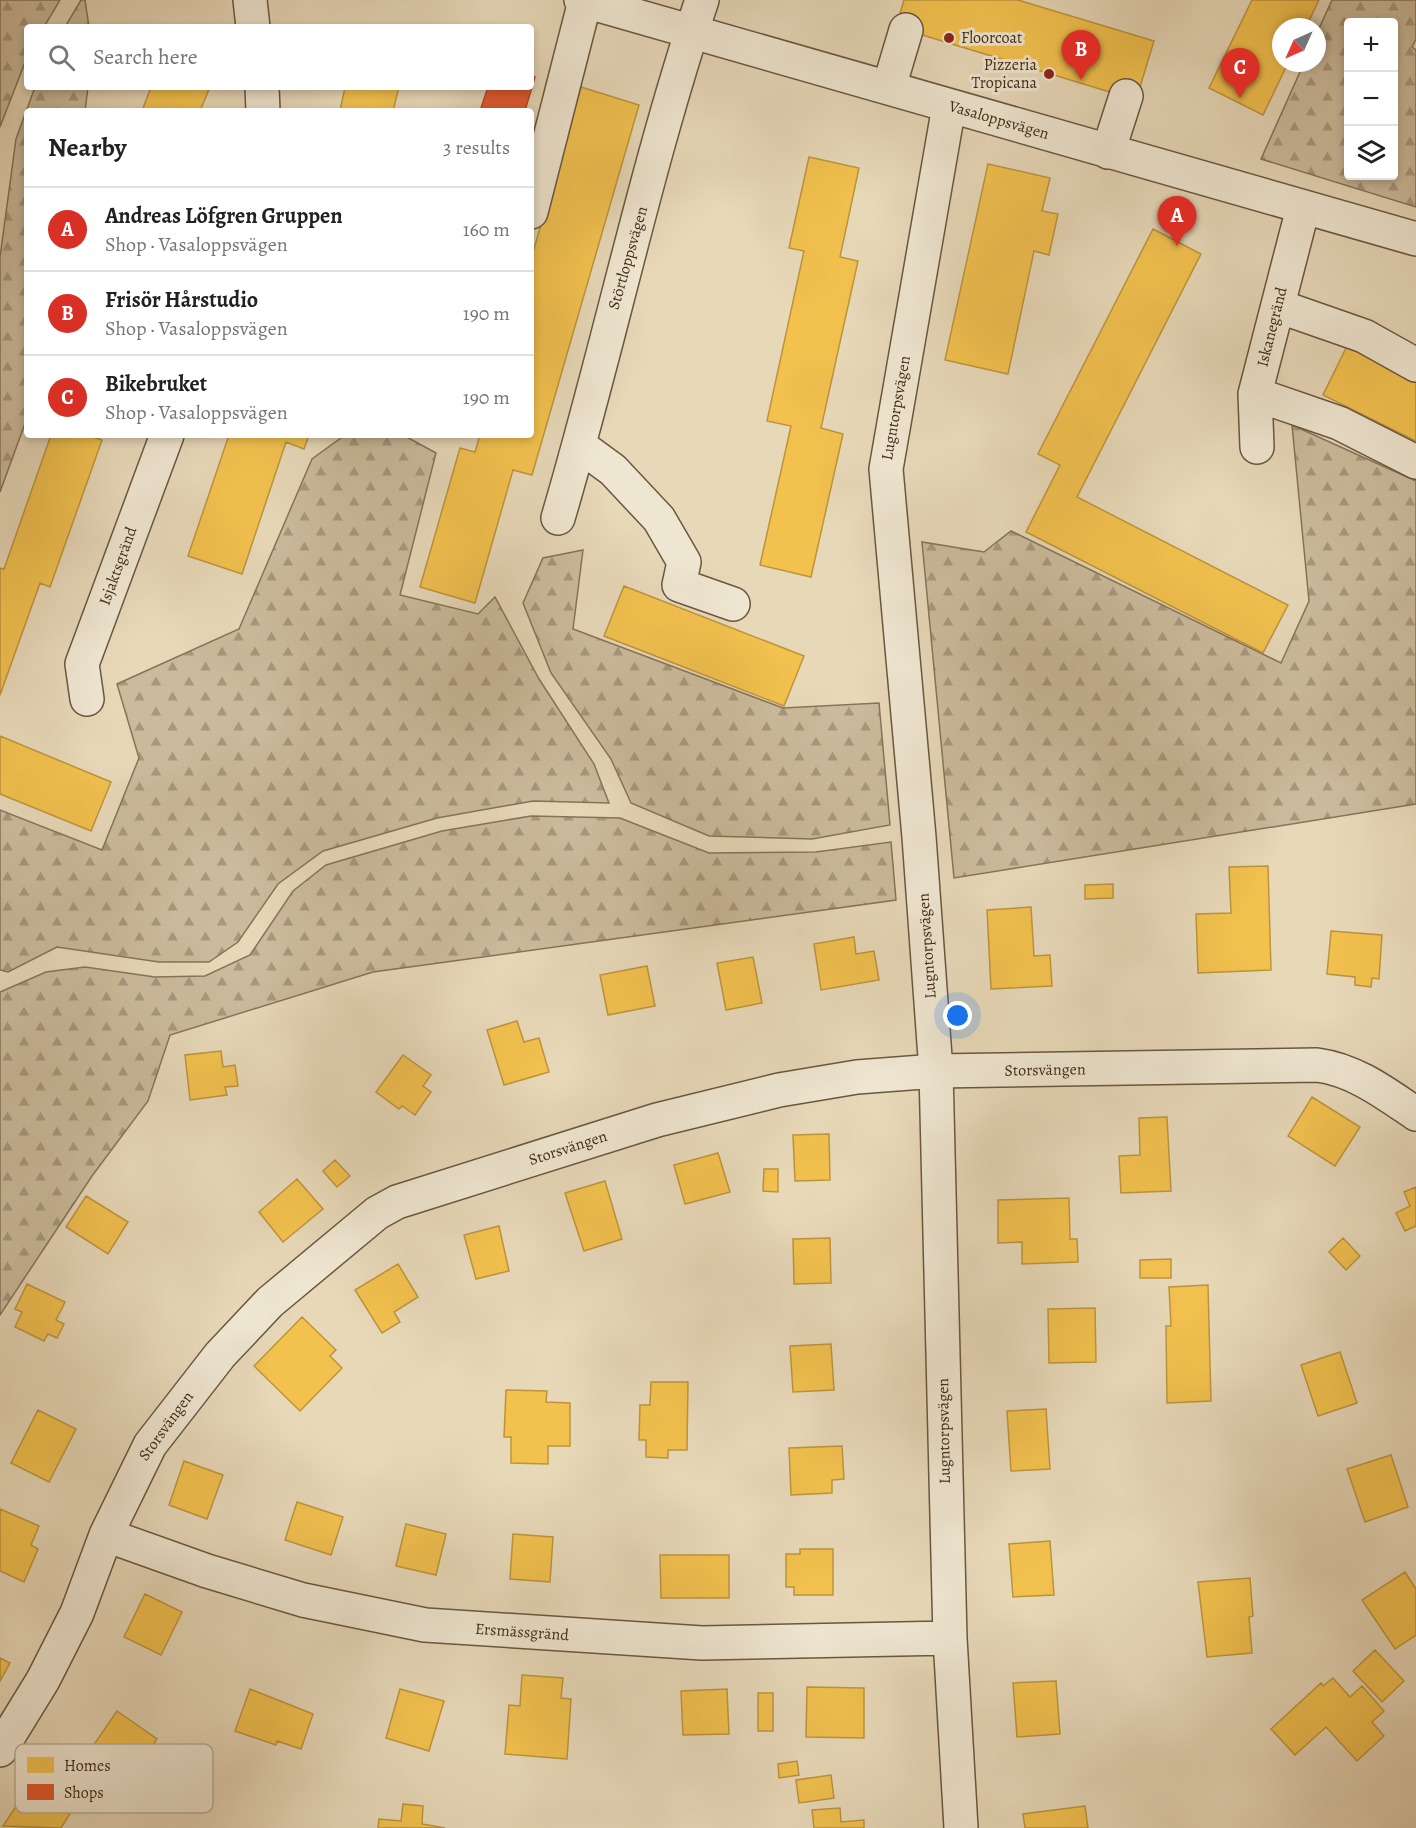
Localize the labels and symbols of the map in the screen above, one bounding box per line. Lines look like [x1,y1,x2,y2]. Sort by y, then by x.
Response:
north arrow [1272,18,1326,72]
place label: Floorcoat [961,27,1022,49]
marker: Floorcoat [942,31,956,45]
pin: B [1062,31,1100,80]
pin: C [1220,48,1260,98]
place label: Pizzeria Tropicana [972,54,1038,94]
marker: Pizzeria Tropicana [1042,67,1056,81]
street label: Vasaloppsvägen [945,95,1052,145]
pin: A [1158,196,1196,246]
street label: Störtloppsvägen [603,204,653,312]
street label: Iskanegränd [1251,284,1293,369]
street label: Lugntorpsvägen [876,354,916,462]
street label: Isjaktsgränd [94,523,142,608]
street label: Lugntorpsvägen [912,892,942,1000]
your location [943,1001,972,1030]
street label: Storsvängen [1004,1058,1086,1082]
street label: Storsvängen [526,1125,610,1171]
street label: Lugntorpsvägen [932,1378,956,1484]
street label: Storsvängen [133,1386,199,1465]
street label: Ersmässgränd [474,1618,570,1646]
legend [15,1744,213,1813]
text: Homes [64,1755,111,1777]
text: Shops [64,1782,104,1804]

